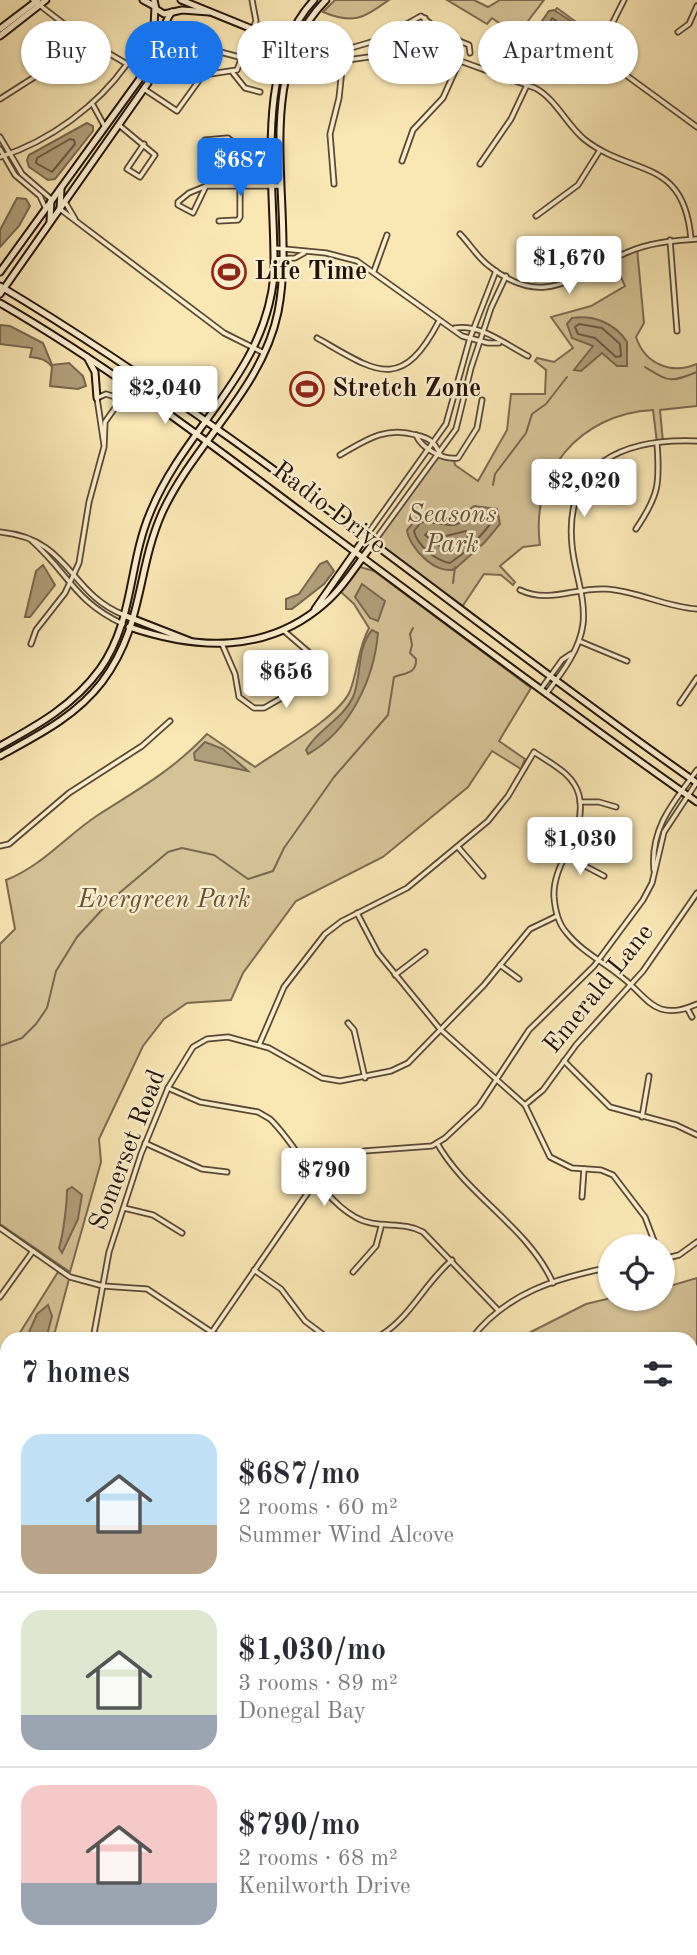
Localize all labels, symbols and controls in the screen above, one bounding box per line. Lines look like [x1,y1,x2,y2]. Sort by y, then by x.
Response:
chip: Buy [21,21,111,84]
chip: Rent [125,21,223,84]
chip: Filters [237,21,354,84]
chip: New [368,21,464,84]
chip: Apartment [478,21,638,84]
pin: $687 [199,138,281,198]
text: $687 [213,149,267,172]
pin: $1,670 [512,236,626,296]
text: $1,670 [532,247,606,270]
sports icon: Life Time [210,253,248,291]
place label: Life Time [254,259,367,285]
pin: $2,040 [108,366,222,426]
sports icon: Stretch Zone [288,370,326,408]
place label: Stretch Zone [332,376,481,402]
text: $2,040 [128,377,202,400]
street label: Radio Drive [267,457,391,559]
pin: $2,020 [527,460,641,519]
text: $2,020 [547,470,621,493]
park label: Seasons Park [407,502,497,558]
pin: $656 [245,650,327,710]
text: $656 [259,661,313,684]
pin: $1,030 [523,818,637,877]
text: $1,030 [543,828,617,851]
park label: Evergreen Park [76,887,251,913]
street label: Emerald Lane [539,919,659,1059]
street label: Somerset Road [85,1066,171,1234]
pin: $790 [283,1148,365,1208]
text: $790 [297,1159,351,1182]
map controls [598,1234,675,1311]
button: locate [598,1234,675,1311]
icon: filters [639,1355,677,1393]
text: 7 homes [21,1359,130,1389]
text: $687/mo [238,1460,360,1490]
icon: home [77,1462,161,1546]
text: 2 rooms · 60 m² [238,1496,398,1519]
text: Summer Wind Alcove [238,1524,454,1547]
text: $1,030/mo [238,1636,386,1666]
icon: home [77,1638,161,1722]
text: 3 rooms · 89 m² [238,1672,398,1695]
text: Donegal Bay [238,1700,366,1723]
text: $790/mo [238,1811,360,1841]
icon: home [77,1813,161,1897]
text: 2 rooms · 68 m² [238,1847,398,1870]
text: Kenilworth Drive [238,1875,411,1898]

